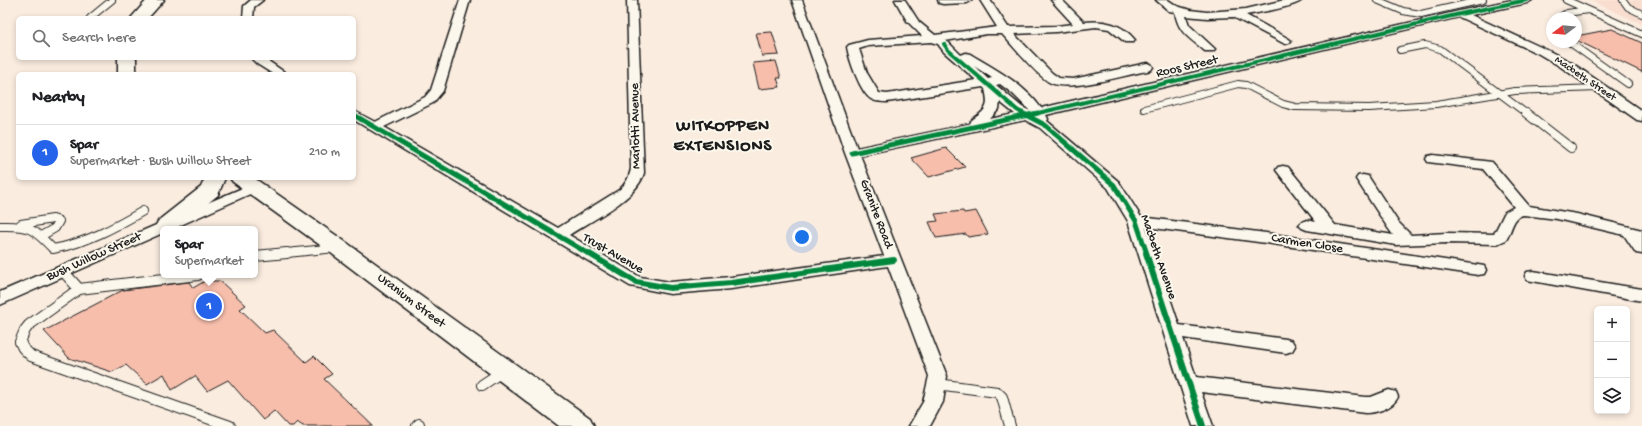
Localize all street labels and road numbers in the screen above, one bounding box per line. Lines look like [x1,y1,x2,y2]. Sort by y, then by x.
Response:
street label: Roos Street [1155,52,1221,81]
street label: Macbeth Street [1552,54,1619,105]
street label: Marlotti Avenue [628,83,644,169]
street label: Granite Road [856,177,896,252]
street label: Macbeth Avenue [1136,213,1180,302]
street label: Bush Willow Street [44,229,145,285]
street label: Trust Avenue [579,230,646,278]
street label: Carmen Close [1270,231,1344,257]
street label: Uranium Street [374,271,449,332]

